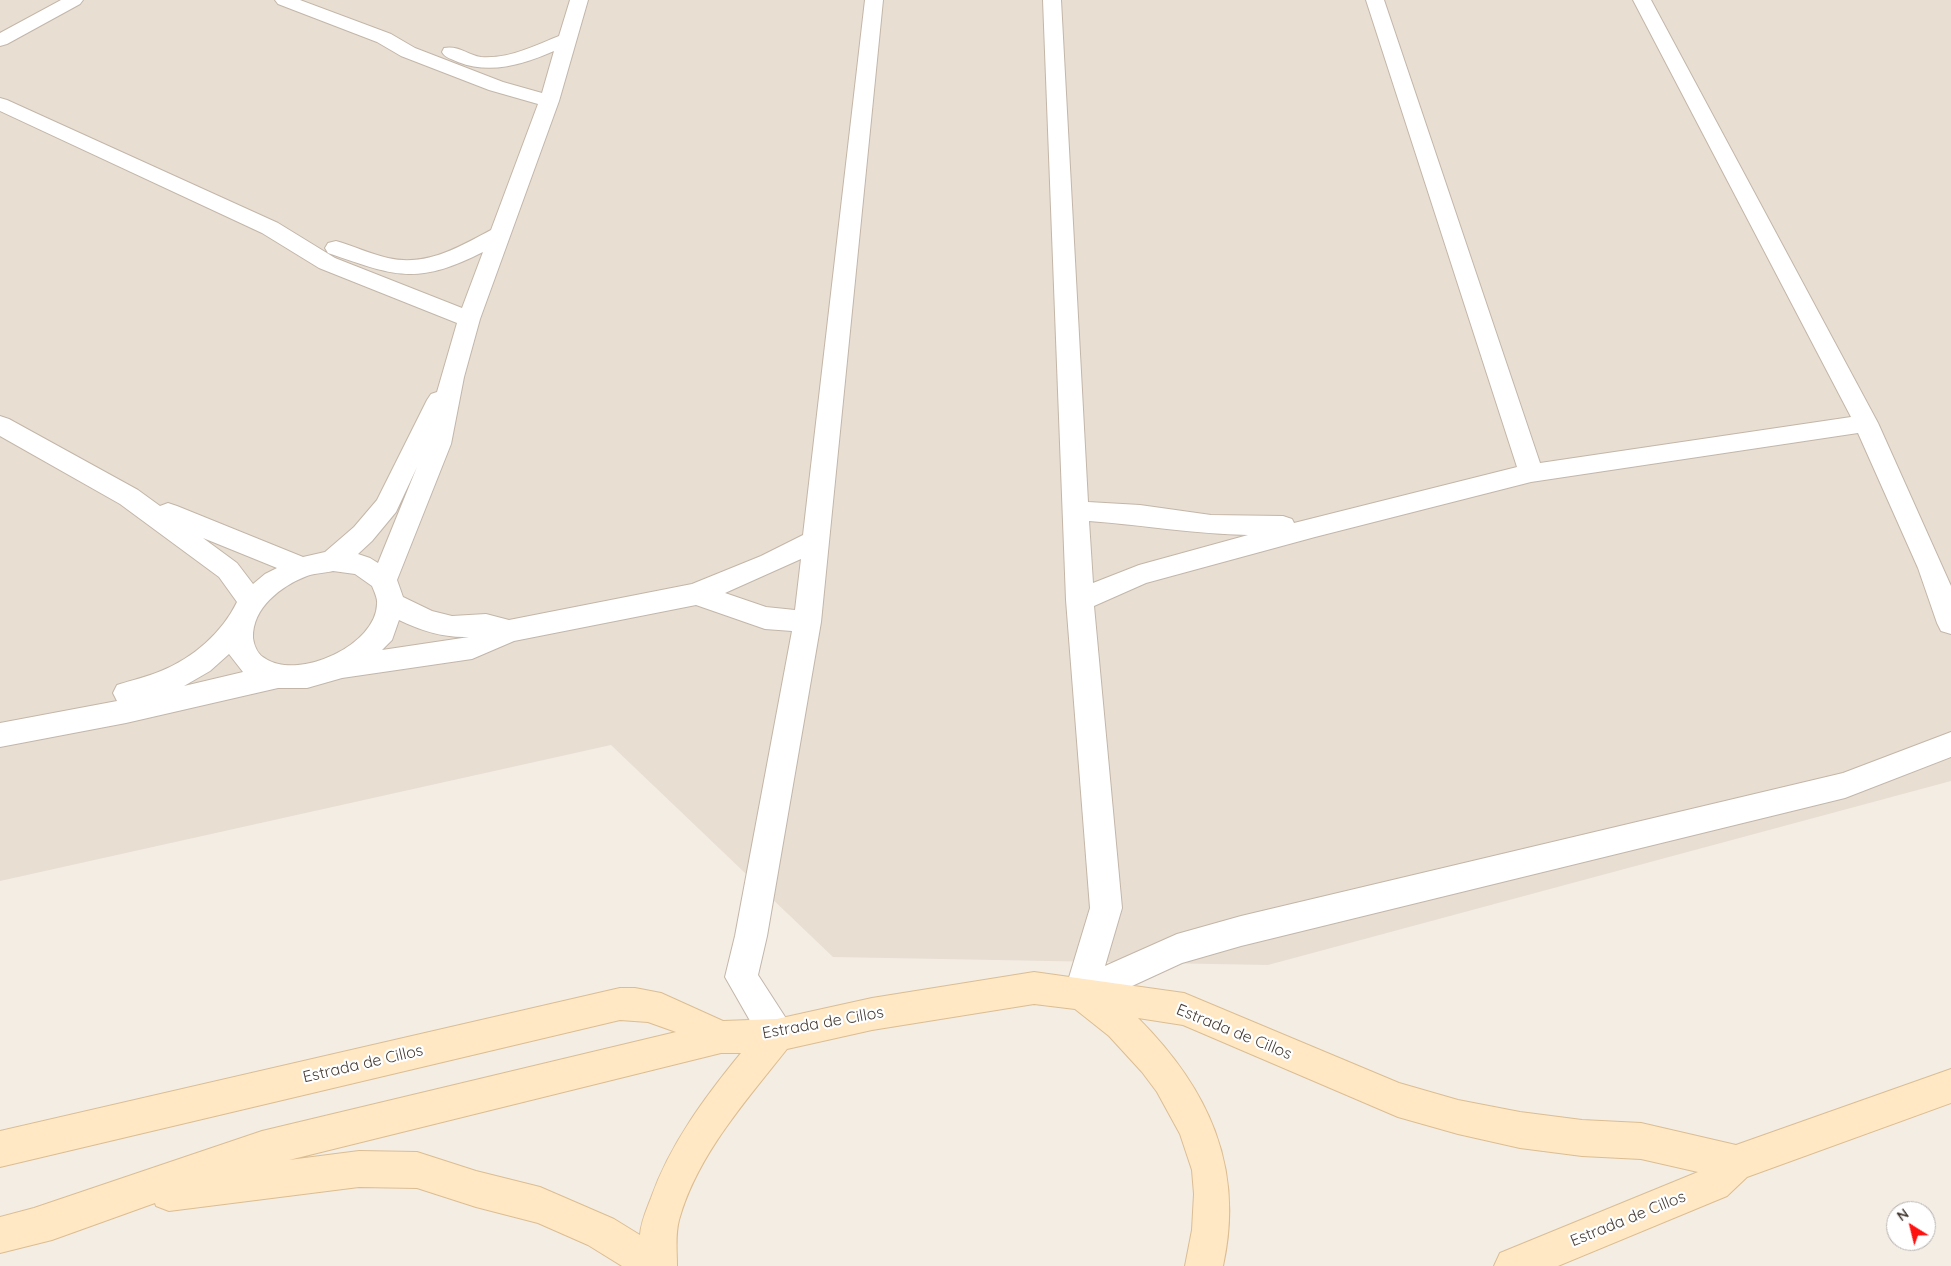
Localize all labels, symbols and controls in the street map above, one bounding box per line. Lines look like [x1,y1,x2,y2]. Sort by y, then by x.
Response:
street label: Estrada de Cillos [1173,1000,1295,1064]
street label: Estrada de Cillos [761,1003,885,1043]
street label: Estrada de Cillos [301,1041,425,1087]
street label: Estrada de Cillos [1567,1187,1689,1251]
north arrow [1886,1201,1936,1251]
text: N [1893,1204,1912,1225]

